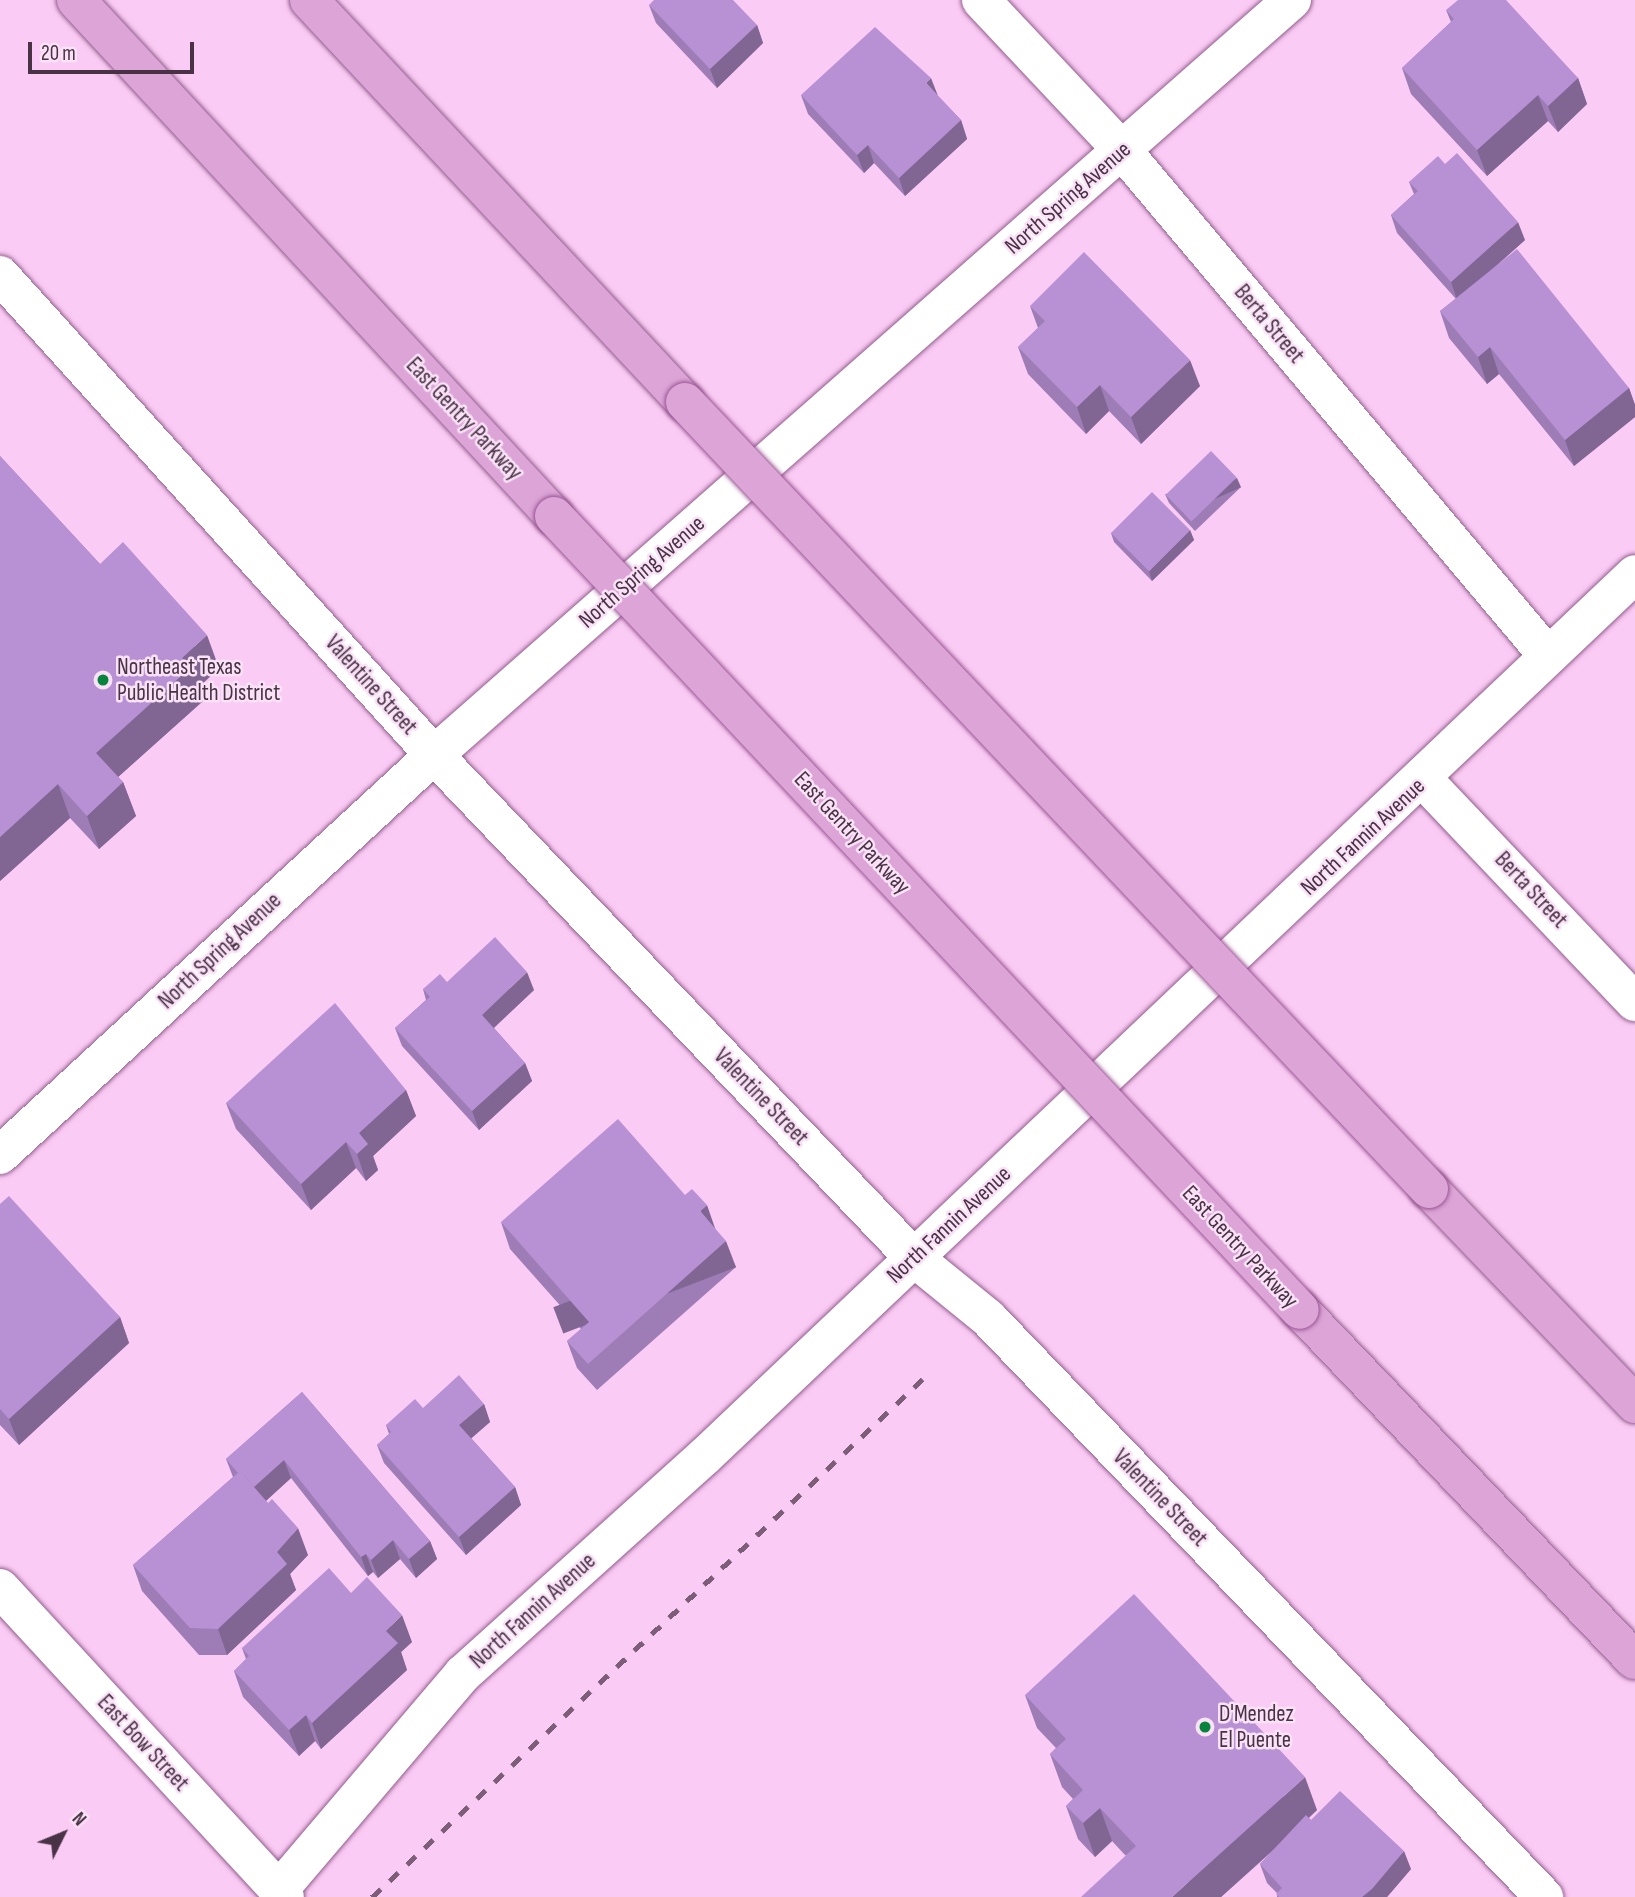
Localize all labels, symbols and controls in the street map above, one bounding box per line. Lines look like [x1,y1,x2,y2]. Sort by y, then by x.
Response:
scale bar [32,28,198,72]
text: 20 m [41,41,76,66]
street label: North Spring Avenue [999,136,1137,260]
street label: Berta Street [1228,279,1310,369]
street label: East Gentry Parkway [400,352,528,486]
street label: North Spring Avenue [573,510,711,634]
street label: Valentine Street [319,629,423,741]
place label: Northeast Texas Public Health District [117,653,280,707]
marker: Northeast Texas Public Health District [95,672,111,688]
street label: East Gentry Parkway [788,766,916,900]
street label: North Fannin Avenue [1295,773,1431,901]
street label: Berta Street [1489,846,1573,934]
street label: North Spring Avenue [153,887,287,1015]
street label: Valentine Street [708,1043,814,1151]
street label: North Fannin Avenue [881,1161,1017,1289]
street label: East Gentry Parkway [1176,1180,1304,1314]
street label: Valentine Street [1107,1444,1213,1552]
street label: North Fannin Avenue [464,1547,602,1675]
street label: East Bow Street [91,1689,195,1797]
place label: D'Mendez El Puente [1219,1700,1294,1754]
marker: D'Mendez El Puente [1197,1719,1213,1735]
north arrow [28,1799,98,1869]
text: N [67,1808,91,1831]

